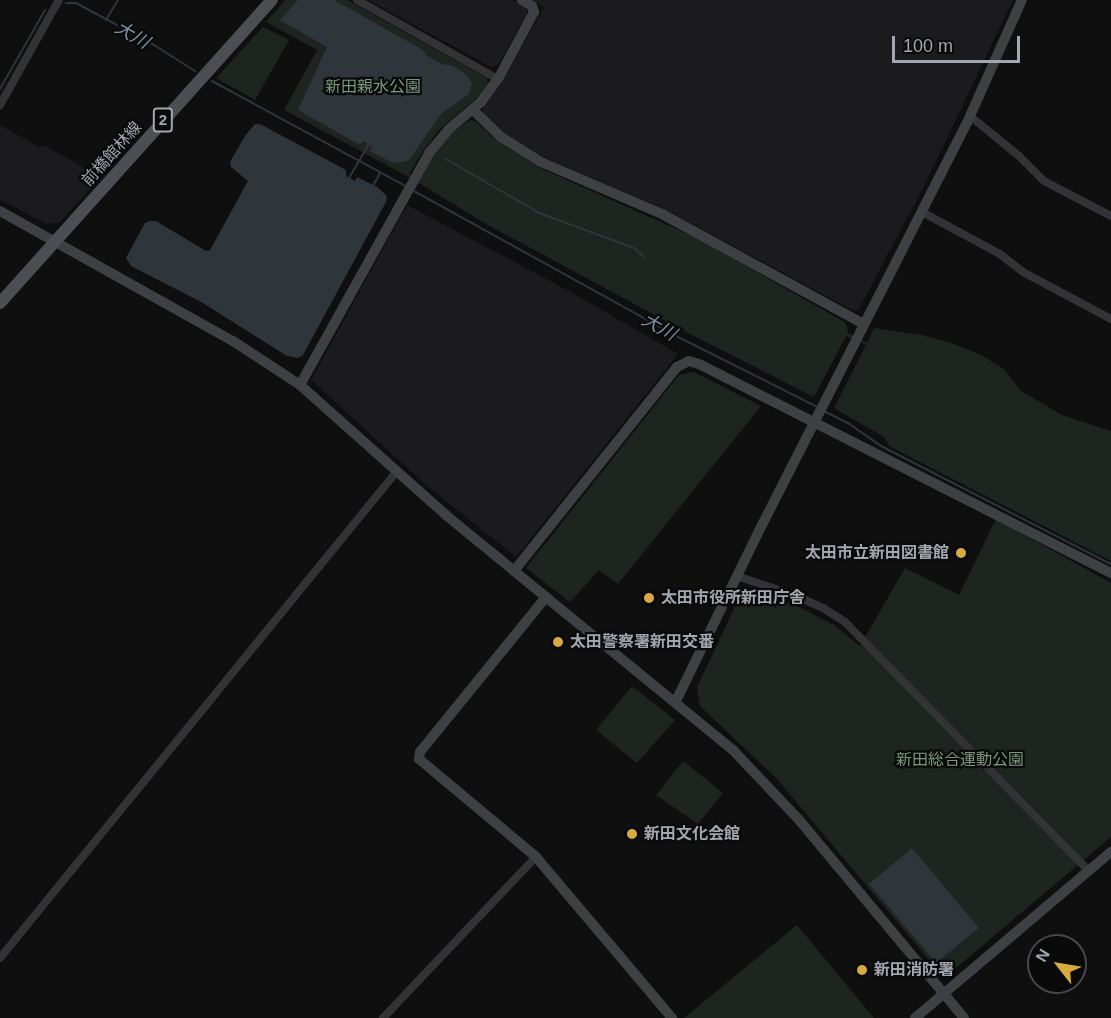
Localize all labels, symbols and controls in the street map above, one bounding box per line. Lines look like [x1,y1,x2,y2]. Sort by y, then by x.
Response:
water label: 大川 [111,17,153,53]
scale bar [895,24,1022,62]
text: 100 m [903,36,953,56]
park label: 新田親水公園 [325,77,421,97]
road number: 2 [152,108,174,132]
street label: 前橋館林線 [78,118,146,190]
water label: 大川 [638,309,680,345]
place label: 太田市立新田図書館 [805,543,949,563]
marker: 太田市立新田図書館 [954,546,968,560]
place label: 太田市役所新田庁舎 [661,588,805,608]
marker: 太田市役所新田庁舎 [642,591,656,605]
place label: 太田警察署新田交番 [570,632,714,652]
marker: 太田警察署新田交番 [551,635,565,649]
park label: 新田総合運動公園 [896,750,1024,770]
place label: 新田文化会館 [644,824,740,844]
marker: 新田文化会館 [625,827,639,841]
north arrow [1027,934,1087,994]
text: N [1033,946,1053,965]
place label: 新田消防署 [874,960,954,980]
marker: 新田消防署 [855,963,869,977]

